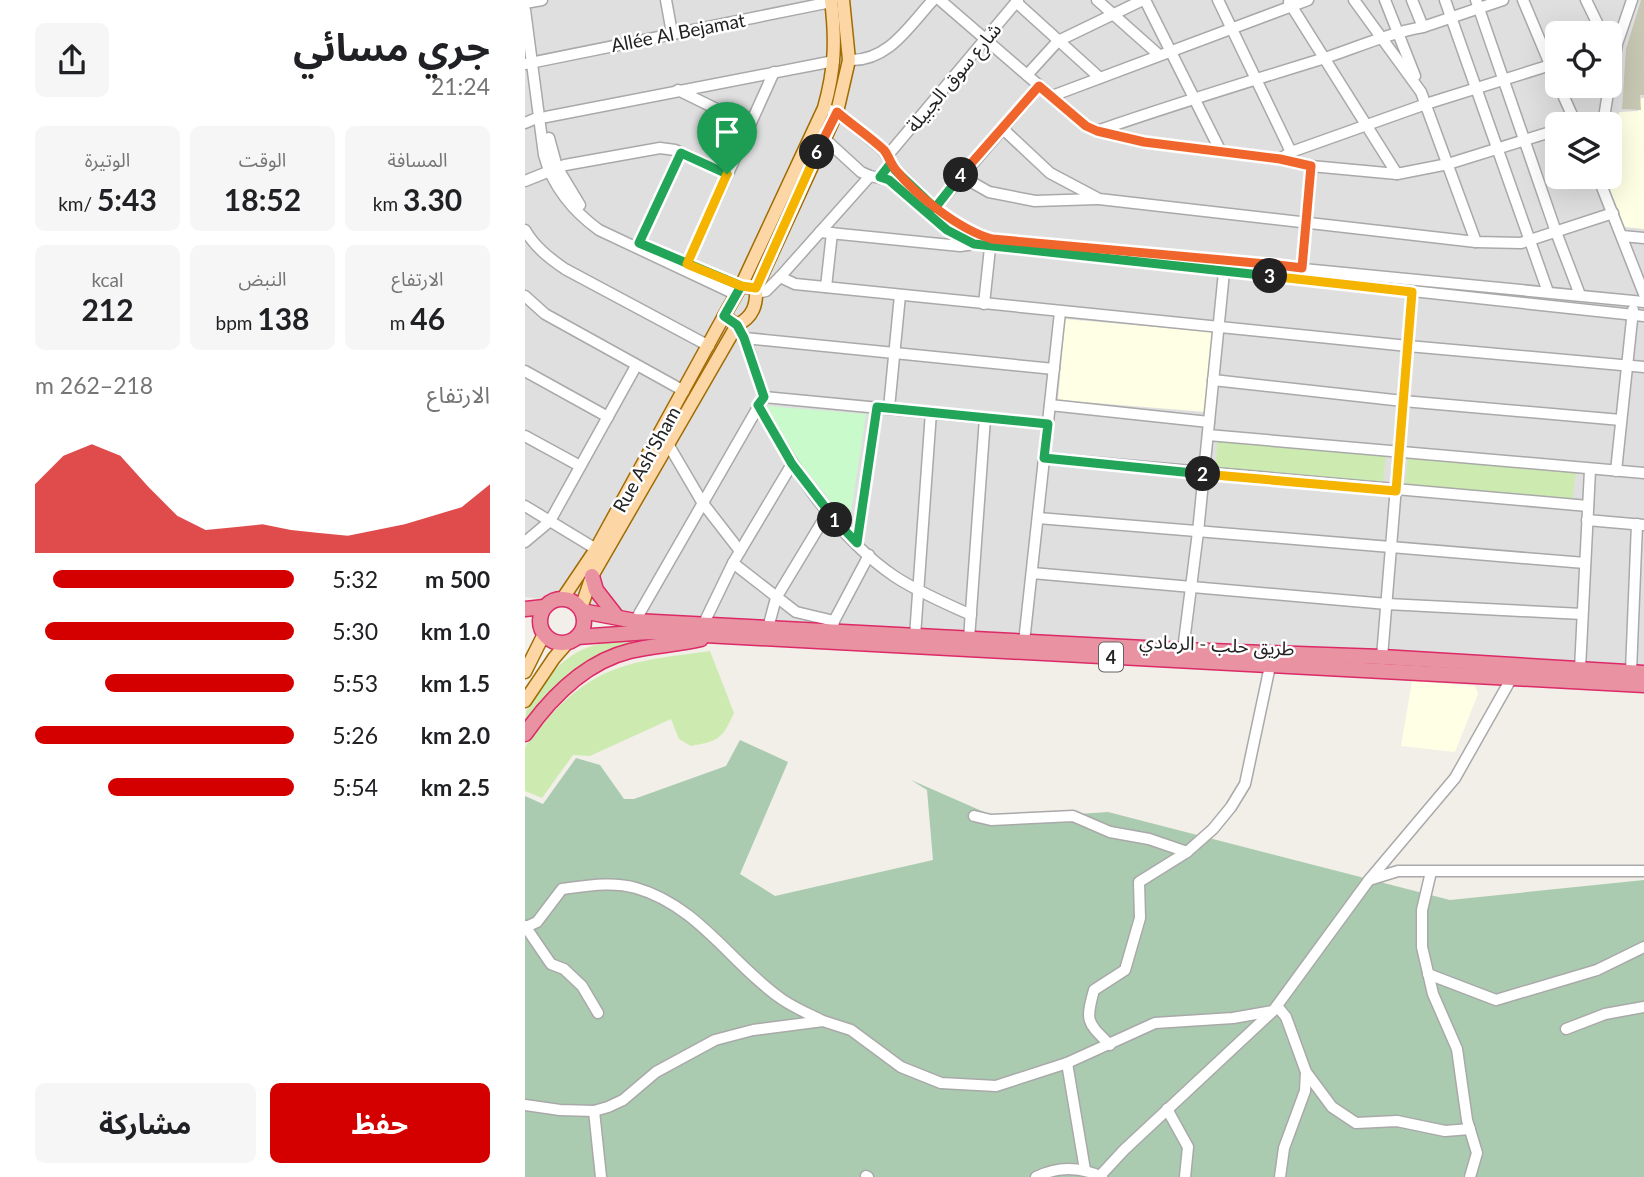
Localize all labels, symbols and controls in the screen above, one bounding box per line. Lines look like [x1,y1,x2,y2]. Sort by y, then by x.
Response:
street label: Allée Al Bejamat [609,8,747,56]
street label: شارع سوق الجبيلة [901,18,1008,138]
map controls [1545,21,1622,189]
button: locate [1545,21,1622,98]
button: share [35,23,109,97]
text: جري مسائي [293,23,490,69]
text: 21:24 [431,72,490,100]
pin [697,102,757,174]
button: layers [1545,112,1622,189]
icon: arrive [708,113,746,151]
pin: 6 [799,134,835,170]
text: 6 [811,140,822,163]
text: الوتيرة [85,148,130,171]
text: الوقت [239,148,286,171]
text: المسافة [388,148,447,171]
pin: 4 [943,158,978,192]
text: 4 [955,163,966,186]
text: 5:43 [97,181,157,217]
text: 18:52 [224,181,301,217]
text: 3.30 [403,181,462,217]
text: /km [58,192,97,215]
text: km [373,192,403,215]
pin: 3 [1253,258,1287,294]
text: 3 [1264,264,1275,287]
text: النبض [238,267,287,290]
text: الارتفاع [391,267,444,290]
text: kcal [91,268,124,291]
text: 212 [81,291,134,327]
text: 138 [257,300,310,336]
text: 46 [410,300,445,336]
text: bpm [216,311,257,334]
text: m [390,311,410,334]
text: 218–262 m [35,371,153,399]
text: الارتفاع [427,380,490,408]
street label: Rue Ash'Sham [607,402,685,516]
pin: 2 [1185,456,1221,491]
text: 2 [1197,462,1208,485]
pin: 1 [817,503,853,538]
text: 1 [829,508,840,531]
text: 5:32 [332,565,378,593]
text: 500 m [425,565,490,593]
text: 5:30 [332,617,378,645]
text: 1.0 km [421,617,490,645]
street label: طريق حلب - الرمادي [1139,628,1295,664]
road number: 4 [1099,642,1123,672]
text: 5:53 [332,669,378,697]
text: 1.5 km [421,669,490,697]
text: 5:26 [332,721,378,749]
text: 2.0 km [421,721,490,749]
text: 5:54 [332,773,378,801]
text: 2.5 km [421,773,490,801]
button: مشاركة [35,1083,256,1163]
button: حفظ [270,1083,490,1163]

